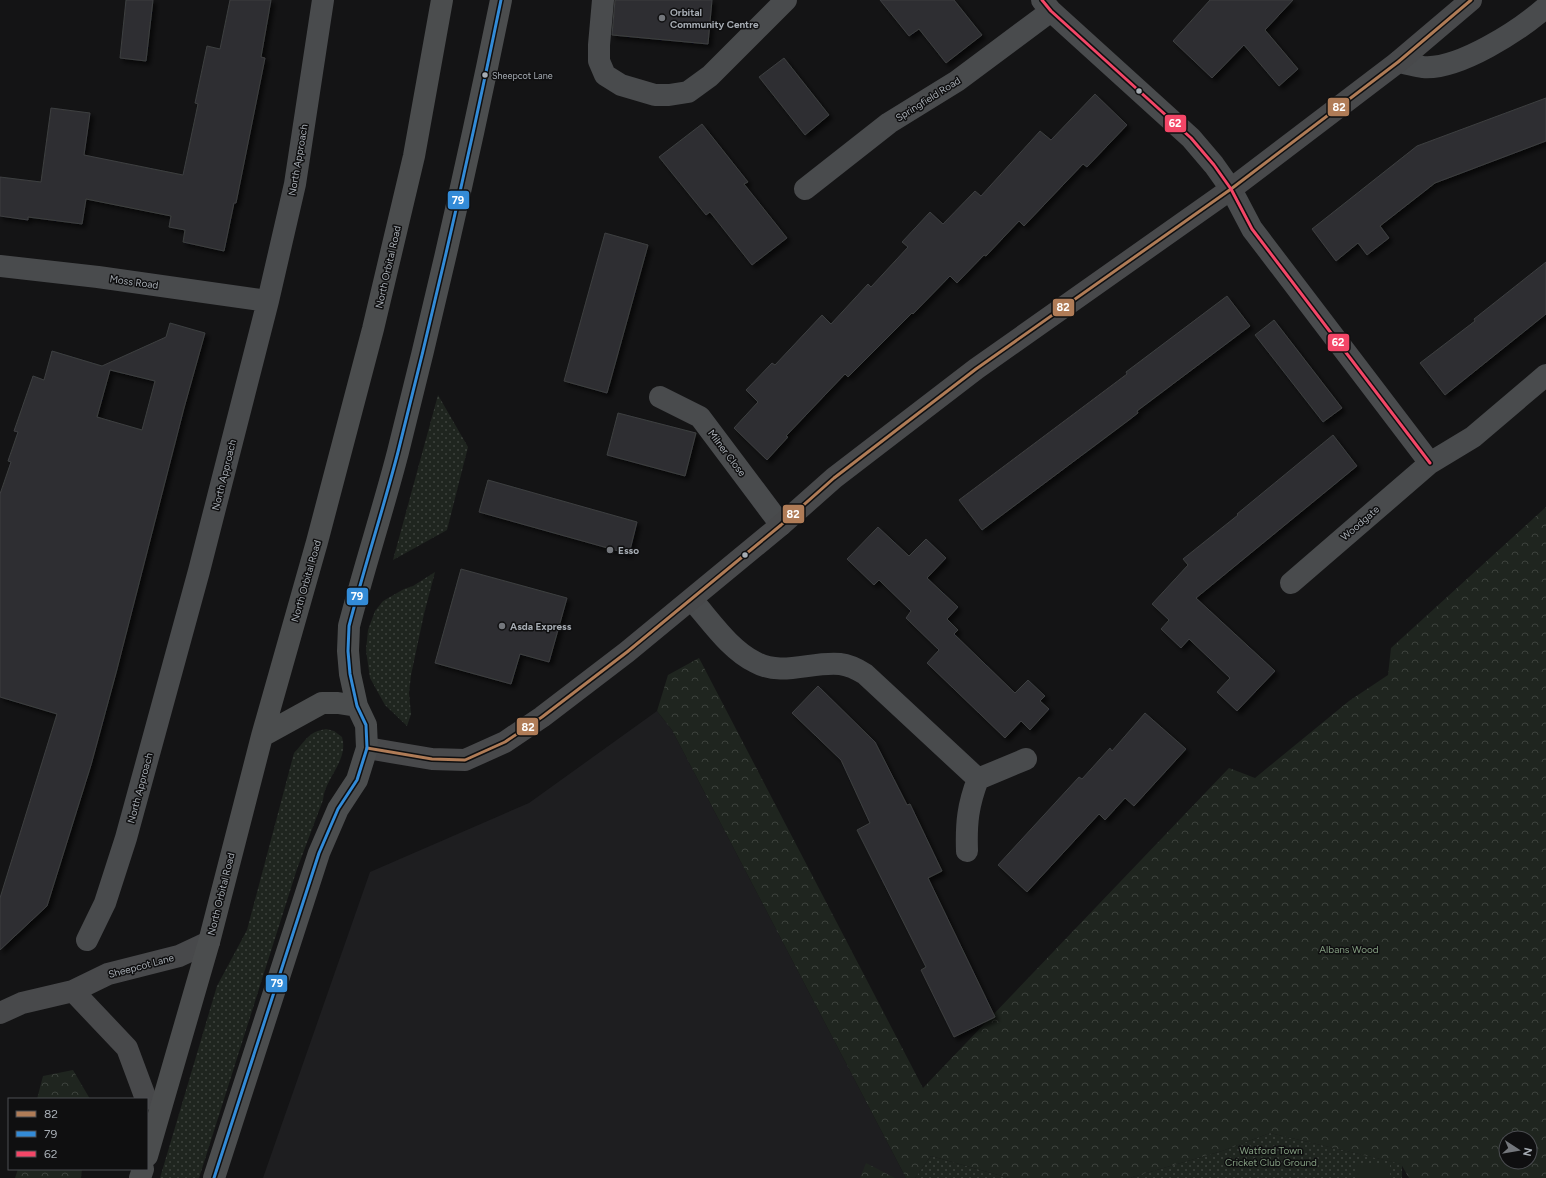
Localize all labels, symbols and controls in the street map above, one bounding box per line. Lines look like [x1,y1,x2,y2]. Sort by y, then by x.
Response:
place label: Orbital Community Centre [670,6,759,31]
marker: Orbital Community Centre [657,13,667,23]
marker: Sheepcot Lane [480,70,490,80]
place label: Sheepcot Lane [492,70,553,81]
street label: Springfield Road [893,74,963,124]
unlabelled marker [1134,86,1144,96]
line badge: 82 [1327,97,1350,117]
text: 82 [1332,101,1346,114]
line badge: 62 [1164,114,1187,133]
text: 62 [1169,117,1181,130]
street label: North Approach [285,123,311,197]
line badge: 79 [447,190,470,210]
text: 79 [452,194,464,207]
street label: North Orbital Road [372,224,404,310]
street label: Moss Road [109,272,159,292]
line badge: 82 [1052,298,1075,317]
text: 82 [1056,301,1070,314]
line badge: 62 [1327,333,1350,352]
text: 62 [1332,336,1344,349]
street label: Milner Close [705,427,749,479]
street label: North Approach [209,438,239,512]
street label: Woodgate [1338,502,1382,543]
line badge: 82 [782,504,805,524]
text: 82 [786,508,800,521]
street label: North Orbital Road [288,538,324,623]
place label: Esso [618,544,639,557]
marker: Esso [605,545,615,555]
unlabelled marker [740,550,750,560]
line badge: 79 [346,587,369,606]
text: 79 [351,590,363,603]
place label: Asda Express [510,620,572,633]
marker: Asda Express [497,621,507,631]
line badge: 82 [516,717,539,736]
text: 82 [521,721,535,734]
street label: North Approach [124,751,156,825]
street label: North Orbital Road [204,851,238,937]
park label: Albans Wood [1319,943,1379,956]
street label: Sheepcot Lane [107,951,176,981]
line badge: 79 [265,974,288,993]
text: 79 [271,977,283,990]
legend [8,1098,148,1170]
text: 82 [44,1107,58,1121]
text: 79 [44,1127,57,1141]
north arrow [1498,1130,1538,1170]
park label: Watford Town Cricket Club Ground [1225,1144,1317,1169]
text: N [1520,1146,1535,1157]
text: 62 [44,1147,58,1161]

